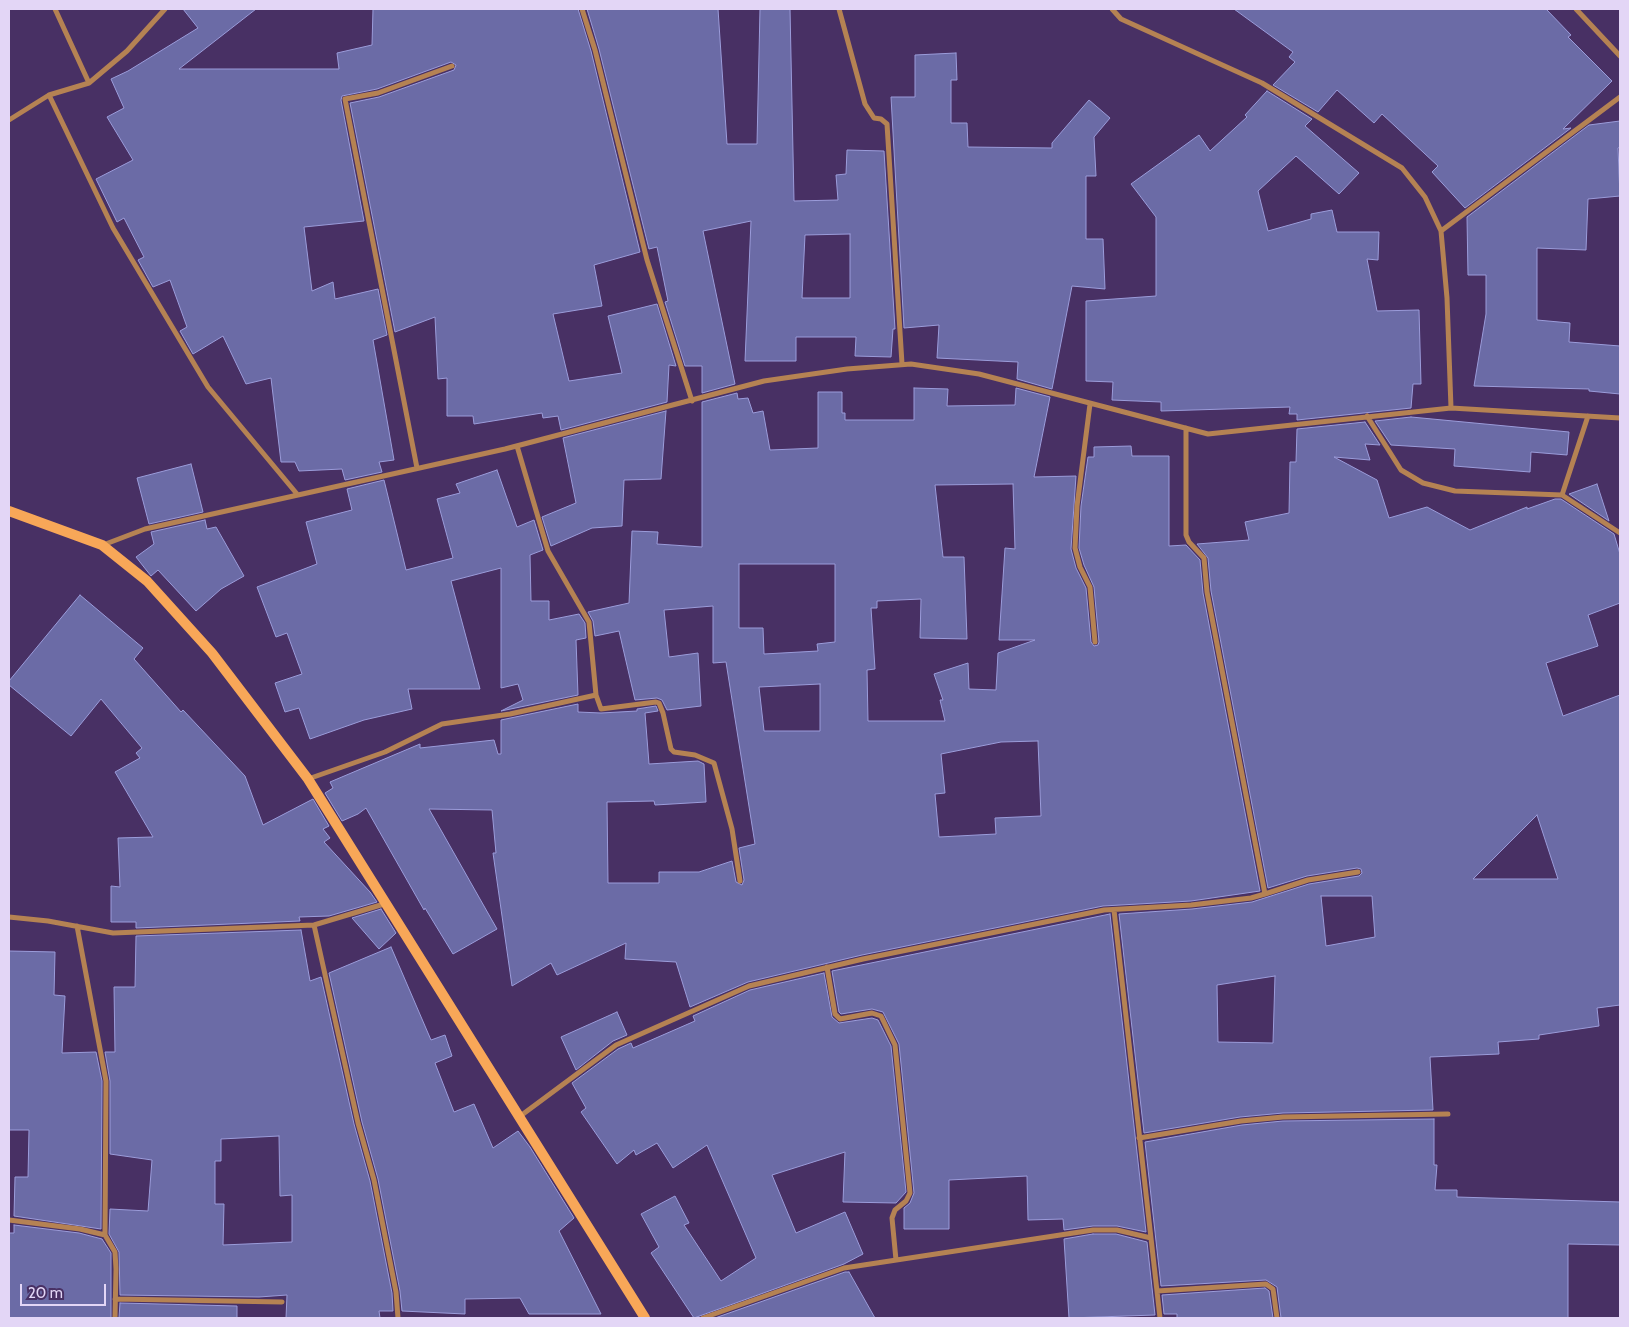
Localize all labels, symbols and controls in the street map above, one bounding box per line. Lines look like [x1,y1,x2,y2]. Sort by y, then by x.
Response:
scale bar [22,1274,109,1306]
text: 20 m [28,1284,63,1302]

